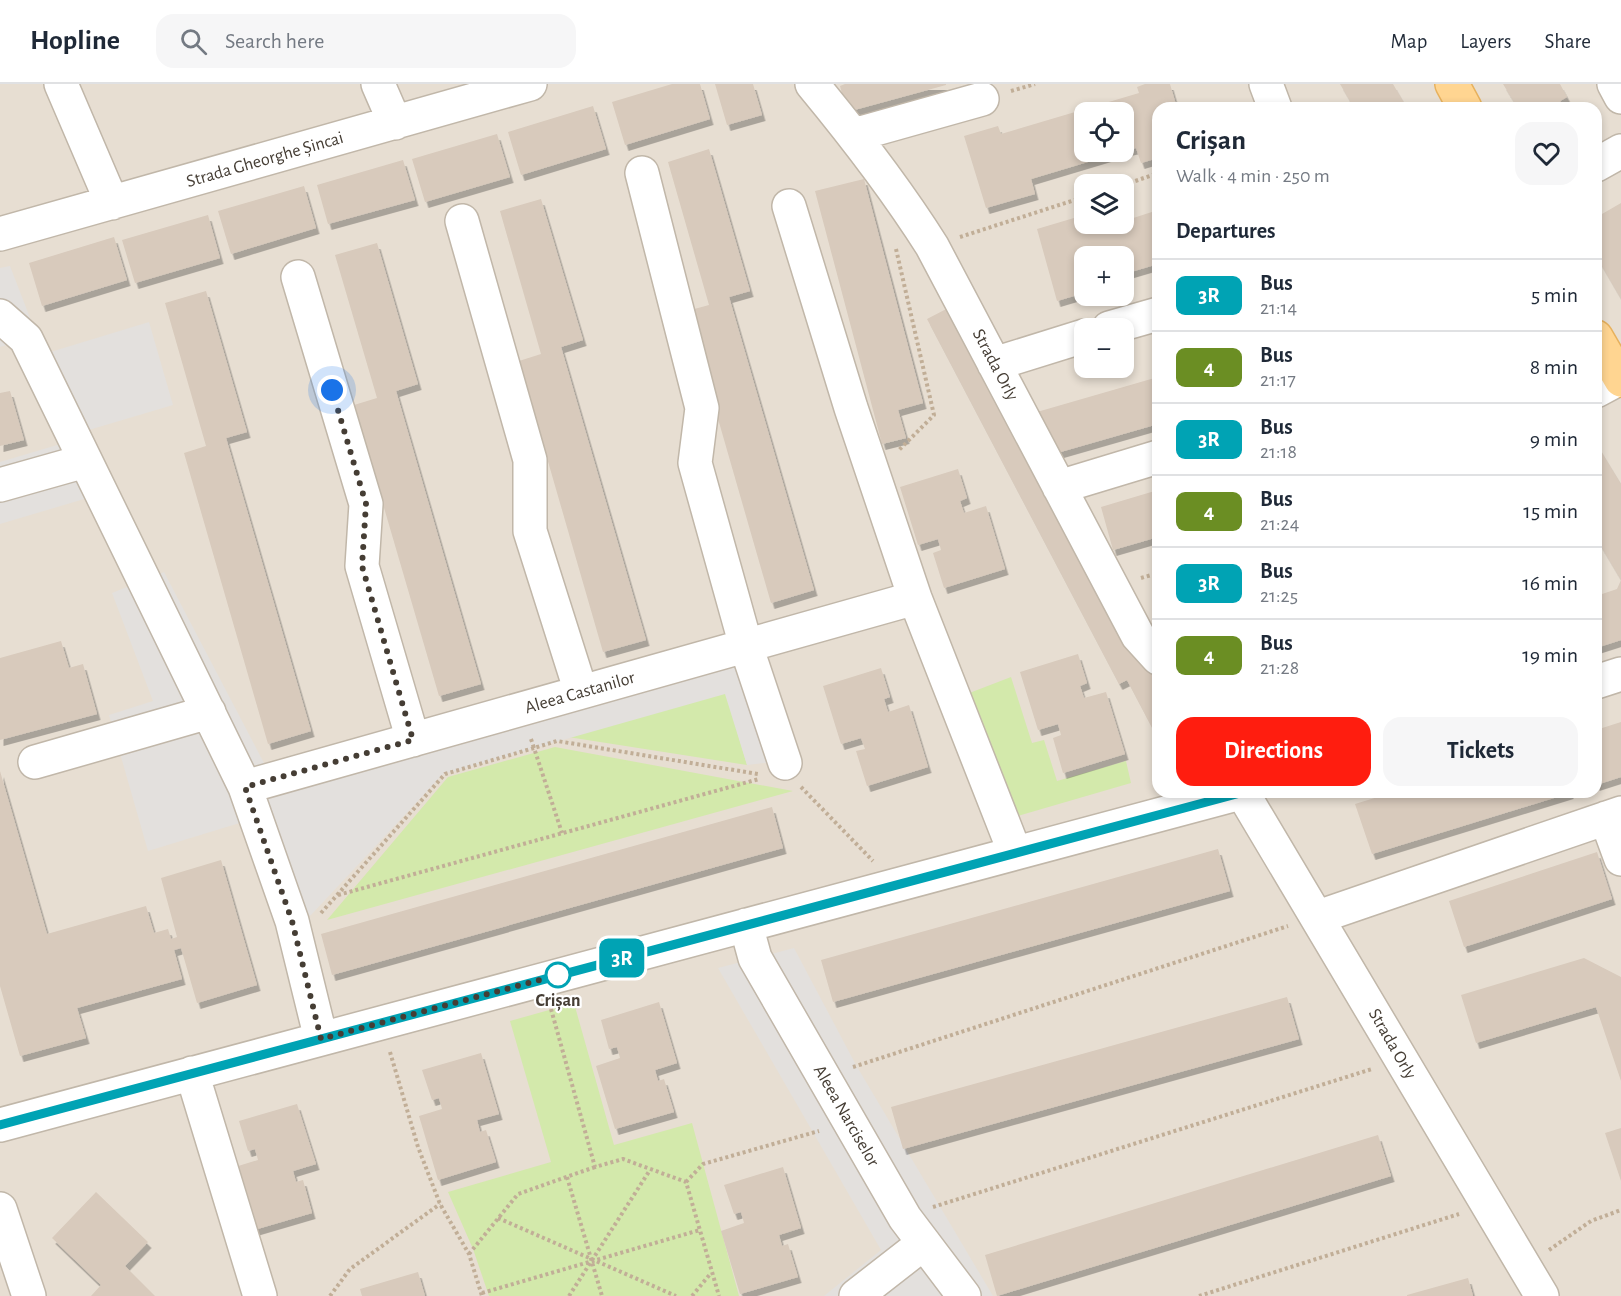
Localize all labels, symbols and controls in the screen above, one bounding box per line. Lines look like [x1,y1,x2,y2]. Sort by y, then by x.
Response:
search box [156,14,576,68]
icon: search [177,25,210,58]
text: Hopline [30,27,120,55]
text: Search here [225,30,324,52]
text: Map [1391,31,1427,52]
text: Layers [1460,31,1511,52]
text: Share [1544,31,1591,52]
map controls [1074,102,1134,378]
button: locate [1074,102,1134,162]
button: heart [1515,122,1578,185]
text: Crișan [1176,127,1246,155]
street label: Strada Gheorghe Șincai [184,129,346,192]
text: Walk · 4 min · 250 m [1176,166,1330,186]
button: layers [1074,174,1134,234]
text: Departures [1176,220,1276,242]
button: + [1074,246,1134,306]
text: Bus [1260,272,1293,294]
text: 5 min [1531,284,1578,306]
text: 3R [1198,285,1220,306]
text: 21:14 [1260,298,1297,318]
button: − [1074,318,1134,378]
street label: Strada Orly [969,326,1021,404]
text: Bus [1260,344,1293,366]
text: 8 min [1530,356,1578,378]
text: 4 [1204,357,1214,378]
text: 21:17 [1260,370,1296,390]
your location [317,375,347,405]
text: Bus [1260,416,1293,438]
text: 9 min [1530,428,1578,450]
text: 3R [1198,429,1220,450]
text: 21:18 [1260,442,1297,462]
text: Bus [1260,488,1293,510]
text: 15 min [1523,500,1578,522]
text: 4 [1204,501,1214,522]
text: 21:24 [1260,514,1299,534]
text: Bus [1260,560,1293,582]
text: 16 min [1522,572,1578,594]
text: 3R [1198,573,1220,594]
text: 21:25 [1260,586,1298,606]
text: Bus [1260,632,1293,654]
text: 19 min [1522,644,1578,666]
text: 4 [1204,645,1214,666]
text: 21:28 [1260,658,1299,678]
street label: Aleea Castanilor [523,669,637,717]
button: Directions [1176,717,1371,786]
button: Tickets [1383,717,1578,786]
line badge: 3R [595,938,649,978]
text: 3R [611,948,633,969]
marker: Crișan [545,962,571,988]
place label: Crișan [536,992,580,1011]
street label: Strada Orly [1365,1006,1419,1083]
street label: Aleea Narciselor [810,1062,882,1170]

